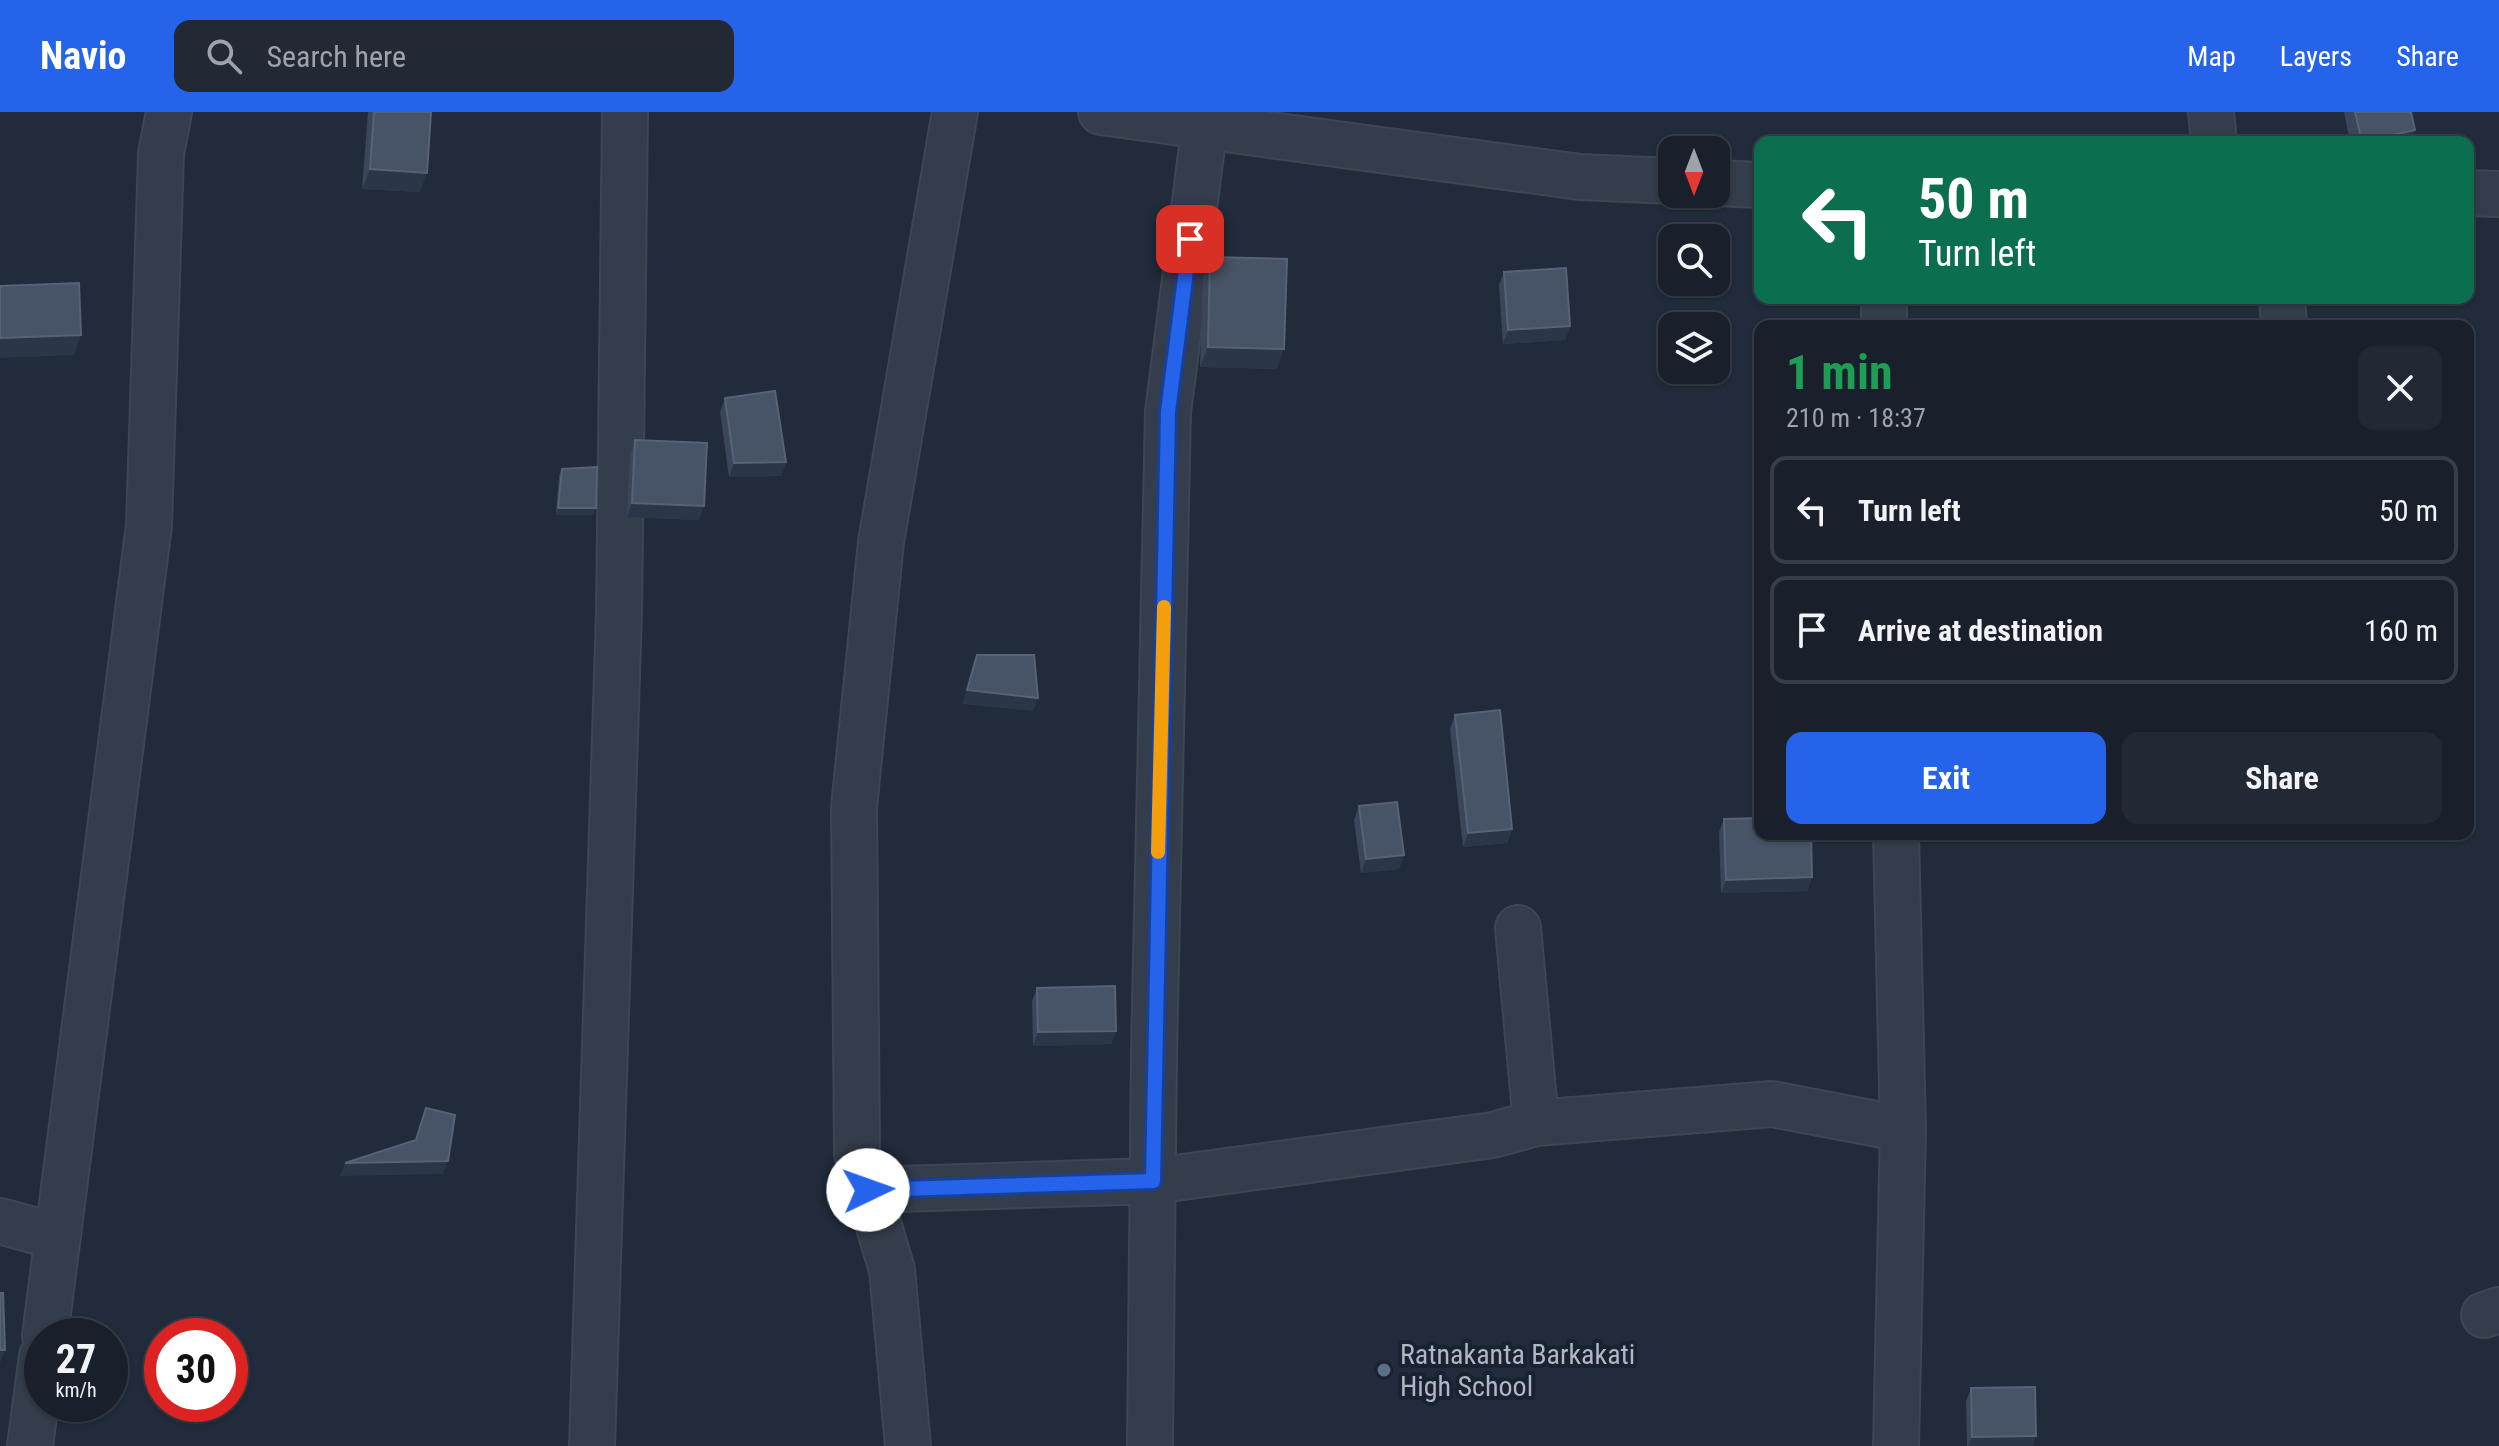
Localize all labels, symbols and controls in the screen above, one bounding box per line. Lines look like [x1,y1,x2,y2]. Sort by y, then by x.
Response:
search box [174,20,734,92]
text: Navio [40,34,126,78]
icon: search [202,34,246,78]
text: Search here [266,39,406,74]
text: Map [2187,40,2236,73]
text: Layers [2280,40,2352,73]
text: Share [2396,40,2459,73]
north arrow [1658,136,1730,208]
map controls [1658,136,1730,384]
text: 50 m [1918,166,2029,232]
icon: left [1786,168,1890,272]
pin [1156,205,1224,273]
icon: arrive [1168,217,1212,261]
button: search [1658,224,1730,296]
text: Turn left [1918,233,2036,275]
button: layers [1658,312,1730,384]
text: 1 min [1786,344,1893,401]
button: close [2358,346,2442,430]
text: 210 m · 18:37 [1786,403,1926,433]
icon: left [1790,488,1834,532]
text: Turn left [1858,493,1961,528]
text: 50 m [2379,493,2438,528]
icon: arrive [1790,608,1834,652]
text: Arrive at destination [1858,613,2103,648]
text: 160 m [2364,613,2438,648]
button: Exit [1786,732,2106,824]
button: Share [2122,732,2442,824]
position arrow [826,1148,910,1232]
speed limit sign: 30 [144,1318,248,1422]
text: 27 [56,1336,96,1383]
place label: Ratnakanta Barkakati High School [1400,1338,1635,1403]
marker: Ratnakanta Barkakati High School [1375,1361,1393,1379]
text: km/h [55,1378,97,1402]

